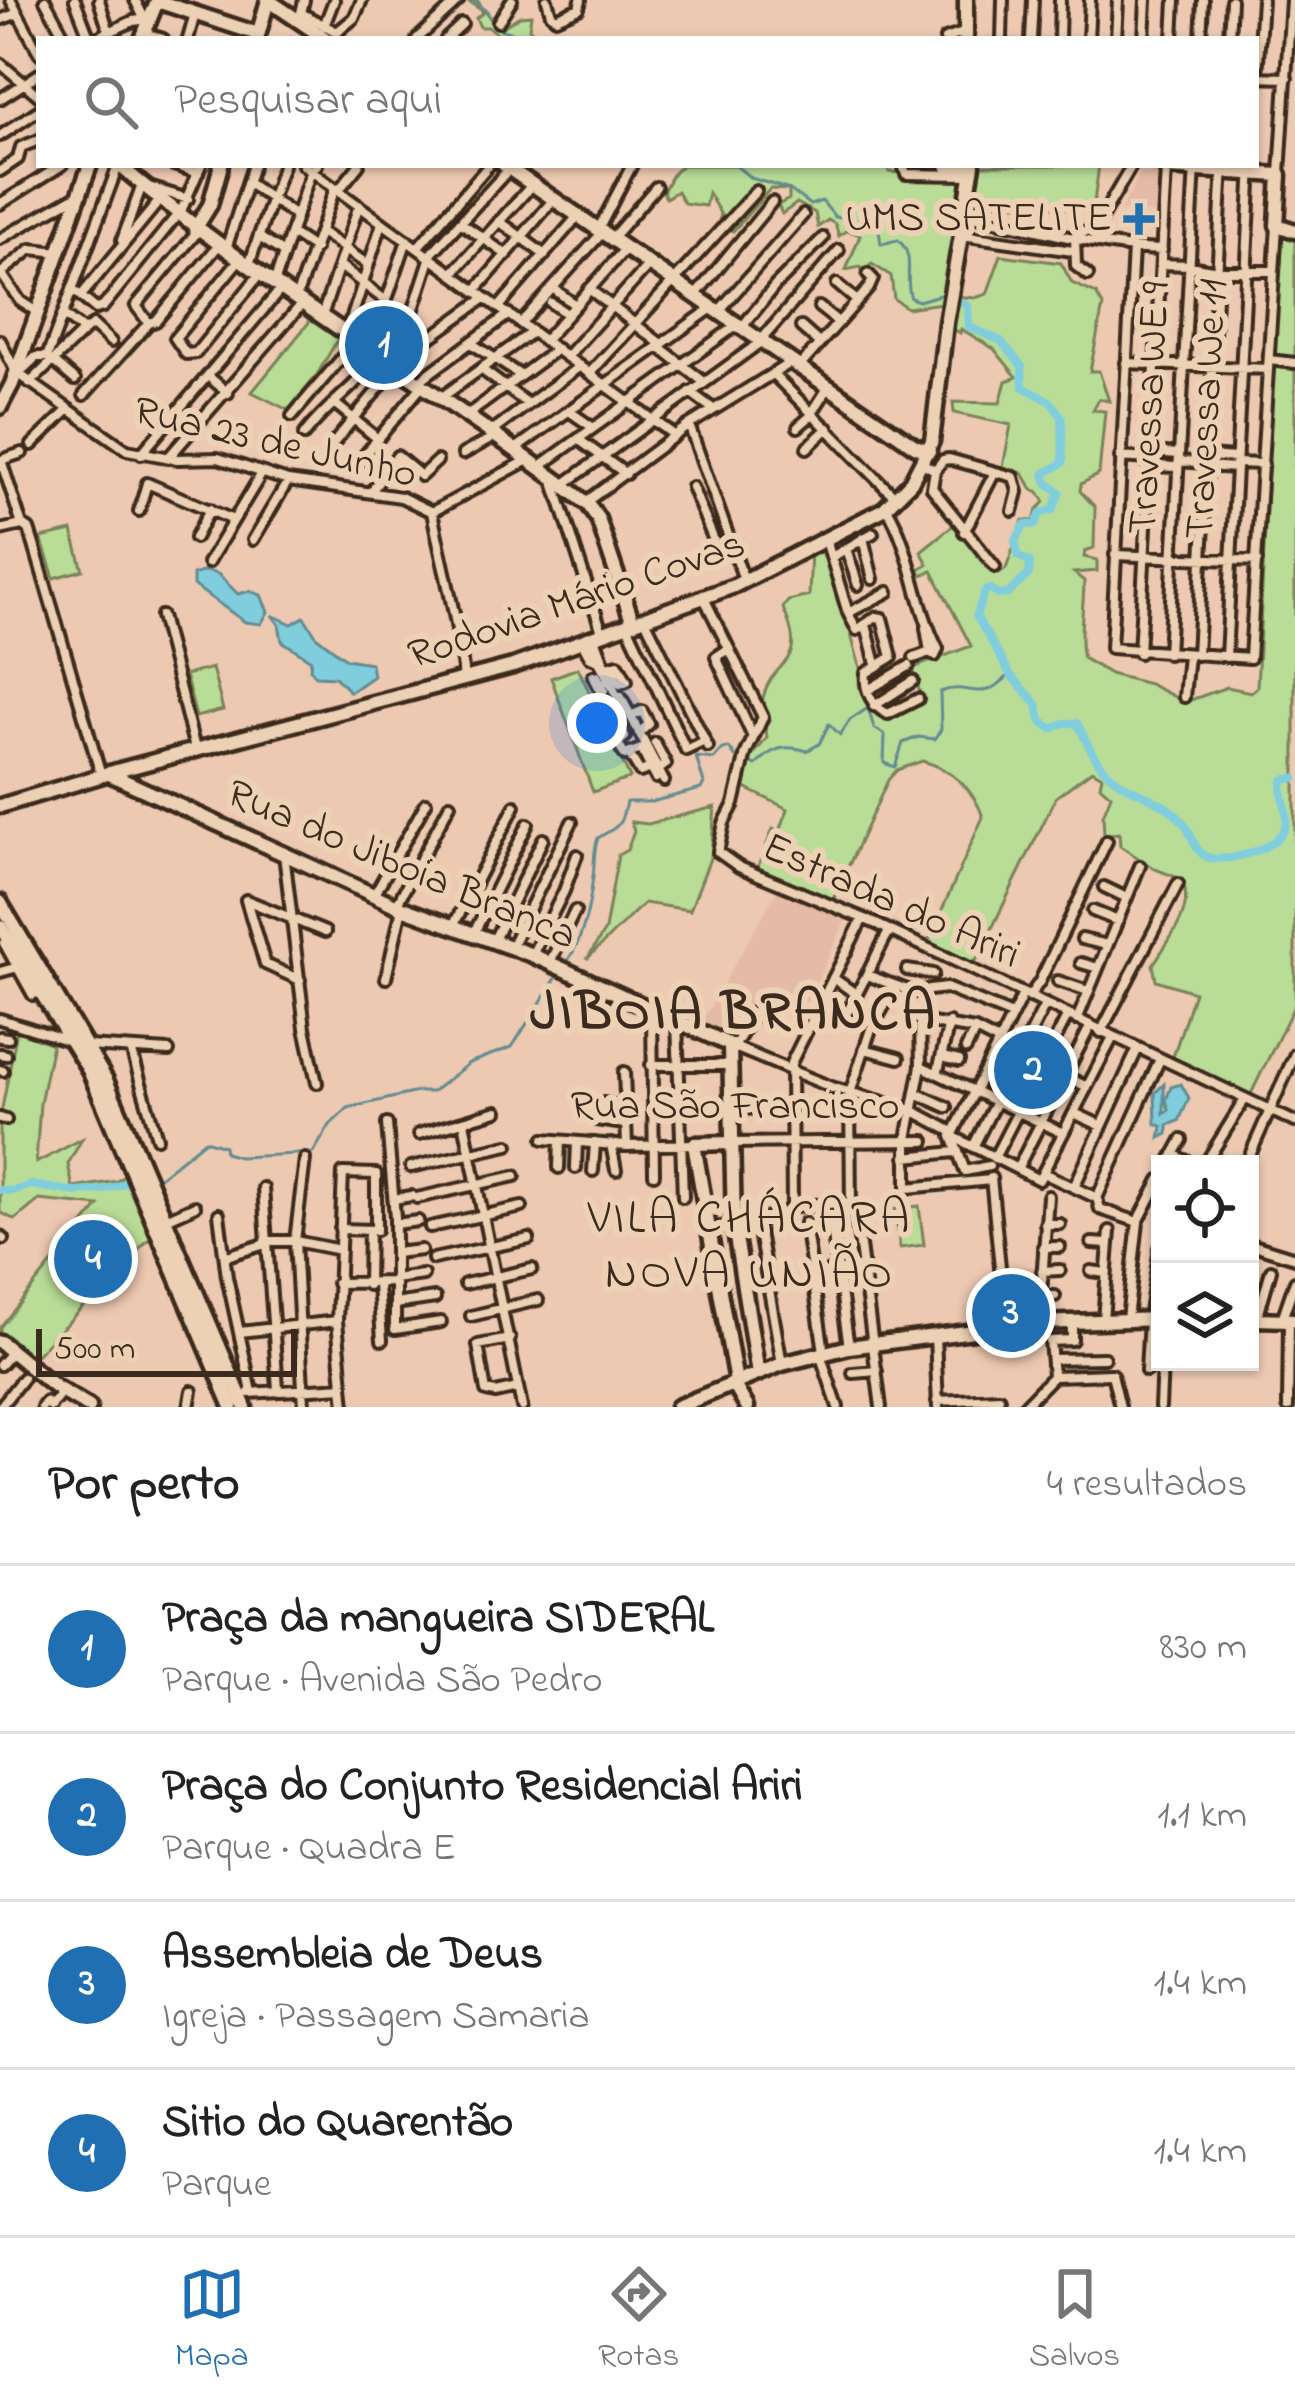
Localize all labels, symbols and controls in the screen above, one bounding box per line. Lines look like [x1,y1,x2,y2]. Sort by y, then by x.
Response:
search box [36,36,1259,168]
icon: search [78,69,144,135]
text: Pesquisar aqui [174,69,442,135]
place label: UMS SATELITE [845,189,1112,250]
marker: UMS SATELITE [1123,203,1155,235]
street label: Travessa We 11 [1171,277,1245,541]
street label: Travessa WE 9 [1114,280,1188,536]
pin: 1 [345,300,423,390]
street label: Rua 23 de Junho [127,382,423,506]
street label: Rodovia Mário Covas [401,515,753,687]
your location [567,693,627,753]
street label: Rua do Jiboia Branca [216,765,586,967]
street label: Estrada do Ariri [752,818,1030,986]
district label: JIBOIA BRANCA [530,976,938,1054]
pin: 2 [994,1025,1072,1115]
street label: Rua São Francisco [570,1077,900,1138]
map controls [1151,1155,1259,1371]
button: locate [1151,1155,1259,1263]
district label: VILA CHÁCARA NOVA UNIÃO [586,1185,913,1310]
pin: 4 [54,1214,132,1304]
button: layers [1151,1263,1259,1371]
pin: 3 [972,1268,1050,1358]
scale bar [36,1323,297,1376]
text: 500 m [54,1326,135,1374]
text: Por perto [48,1448,240,1523]
text: 4 resultados [1047,1457,1247,1514]
text: Praça da mangueira SIDERAL [162,1587,714,1653]
text: 1 [81,1620,93,1677]
text: 830 m [1159,1620,1247,1677]
text: Parque · Avenida São Pedro [162,1653,603,1710]
text: Praça do Conjunto Residencial Ariri [162,1755,803,1821]
text: 2 [77,1788,97,1845]
text: 1.1 km [1157,1788,1247,1845]
text: Parque · Quadra E [162,1821,456,1878]
text: Assembleia de Deus [162,1923,543,1989]
text: 3 [79,1956,95,2013]
text: 1.4 km [1153,1956,1247,2013]
text: Igreja · Passagem Samaria [162,1989,590,2046]
text: Sitio do Quarentão [162,2091,513,2157]
text: 4 [79,2124,95,2181]
text: 1.4 km [1153,2124,1247,2181]
text: Parque [162,2157,271,2214]
tab: Mapa [175,2261,248,2381]
tab: Rotas [598,2261,679,2381]
tab: Salvos [1029,2261,1120,2381]

